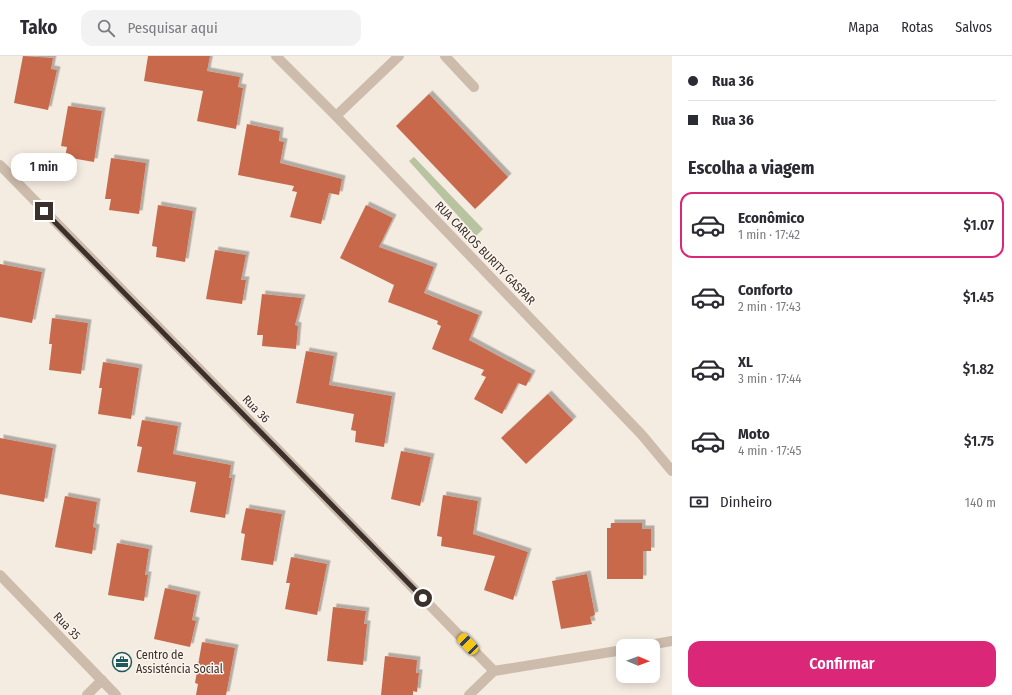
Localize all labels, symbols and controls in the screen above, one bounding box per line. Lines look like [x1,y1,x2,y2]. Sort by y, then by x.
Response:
search box [81,10,361,46]
text: Tako [20,16,57,39]
icon: search [95,17,117,39]
text: Pesquisar aqui [127,19,218,37]
text: Mapa [848,19,879,36]
text: Rotas [901,19,933,36]
text: Salvos [955,19,992,36]
text: Rua 36 [712,72,754,90]
text: Rua 36 [712,111,754,129]
callout: 1 min [11,153,77,181]
text: Escolha a viagem [688,157,814,179]
text: 1 min [30,159,58,174]
street label: RUA CARLOS BURITY GASPAR [432,199,538,308]
route end [35,202,53,220]
icon: car [690,207,726,243]
text: Econômico [738,209,805,227]
text: $1.07 [964,216,994,234]
text: 1 min · 17:42 [738,227,800,242]
icon: car [690,279,726,315]
text: Conforto [738,281,793,299]
text: $1.45 [963,288,994,306]
text: 2 min · 17:43 [738,299,801,314]
icon: car [690,351,726,387]
text: XL [738,353,753,371]
text: $1.82 [963,360,994,378]
text: 3 min · 17:44 [738,371,802,386]
street label: Rua 36 [240,392,272,426]
icon: car [690,423,726,459]
text: Moto [738,425,770,443]
text: $1.75 [964,432,994,450]
text: 4 min · 17:45 [738,443,802,458]
icon: cash [688,491,710,513]
text: Dinheiro [720,493,772,511]
text: 140 m [965,495,996,510]
route start [414,589,432,607]
street label: Rua 35 [51,609,84,643]
car [455,631,481,657]
north arrow [616,639,660,683]
map controls [616,639,660,683]
button: Confirmar [688,641,996,687]
place label: Centro de Assisténcia Social [136,648,223,676]
office icon: Centro de Assisténcia Social [111,651,133,673]

